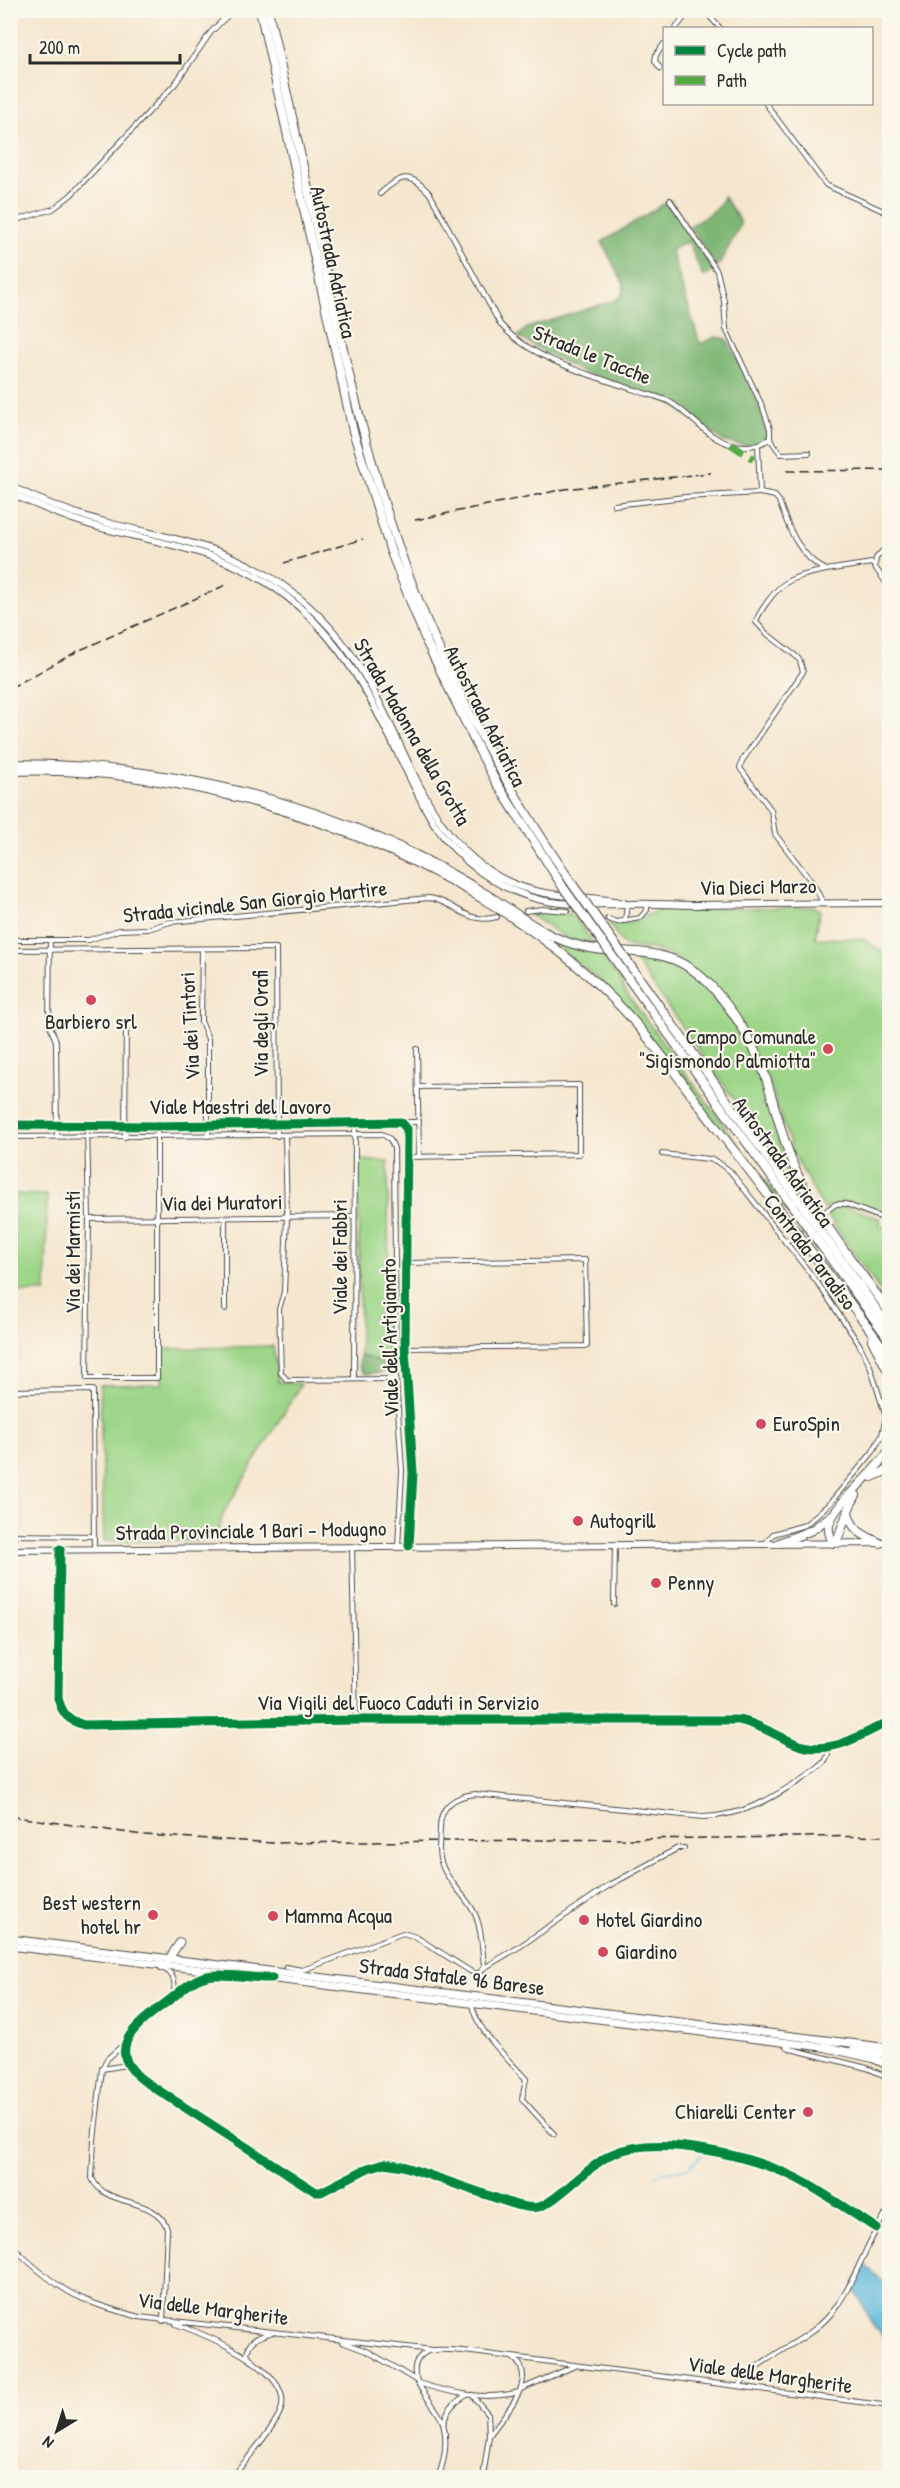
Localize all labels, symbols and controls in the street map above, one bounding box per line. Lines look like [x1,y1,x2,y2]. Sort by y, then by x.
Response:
scale bar [30,27,180,65]
legend [663,27,873,105]
text: 200 m [39,35,80,60]
text: Cycle path [717,38,787,63]
text: Path [717,68,747,93]
street label: Autostrada Adriatica [303,183,364,341]
street label: Strada le Tacche [529,318,655,391]
street label: Strada Madonna della Grotta [347,633,478,831]
street label: Autostrada Adriatica [437,640,534,791]
street label: Via Dieci Marzo [699,871,817,902]
street label: Strada vicinale San Giorgio Martire [122,873,388,930]
street label: Via degli Orafi [246,970,275,1077]
street label: Via dei Tintori [172,971,207,1081]
marker: Barbiero srl [84,993,98,1007]
place label: Barbiero srl [45,1007,137,1036]
place label: Campo Comunale "Sigismondo Palmiotta" [639,1022,816,1075]
marker: Campo Comunale "Sigismondo Palmiotta" [821,1042,835,1056]
street label: Autostrada Adriatica [726,1090,841,1233]
street label: Viale Maestri del Lavoro [149,1092,331,1121]
street label: Via dei Muratori [161,1187,283,1218]
street label: Contrada Paradiso [757,1188,864,1316]
street label: Via dei Marmisti [58,1190,87,1314]
street label: Viale dei Fabbri [325,1199,354,1315]
street label: Viale dell'Artigianato [374,1259,405,1418]
place label: EuroSpin [773,1409,840,1438]
marker: EuroSpin [754,1417,768,1431]
place label: Autogrill [590,1506,656,1535]
street label: Strada Provinciale 1 Bari - Modugno [115,1514,387,1547]
marker: Autogrill [571,1514,585,1528]
place label: Penny [668,1568,714,1597]
marker: Penny [649,1576,663,1590]
street label: Via Vigili del Fuoco Caduti in Servizio [257,1688,539,1717]
place label: Best western hotel hr [43,1888,141,1941]
place label: Mamma Acqua [285,1901,392,1930]
place label: Hotel Giardino [596,1905,702,1934]
marker: Best western hotel hr [146,1908,160,1922]
marker: Mamma Acqua [266,1909,280,1923]
marker: Hotel Giardino [577,1913,591,1927]
place label: Giardino [615,1937,677,1966]
marker: Giardino [596,1945,610,1959]
street label: Strada Statale 96 Barese [358,1951,546,2002]
place label: Chiarelli Center [675,2097,796,2126]
marker: Chiarelli Center [801,2105,815,2119]
street label: Via delle Margherite [136,2285,290,2332]
street label: Viale delle Margherite [686,2349,854,2400]
north arrow [27,2401,87,2461]
text: N [37,2431,58,2454]

